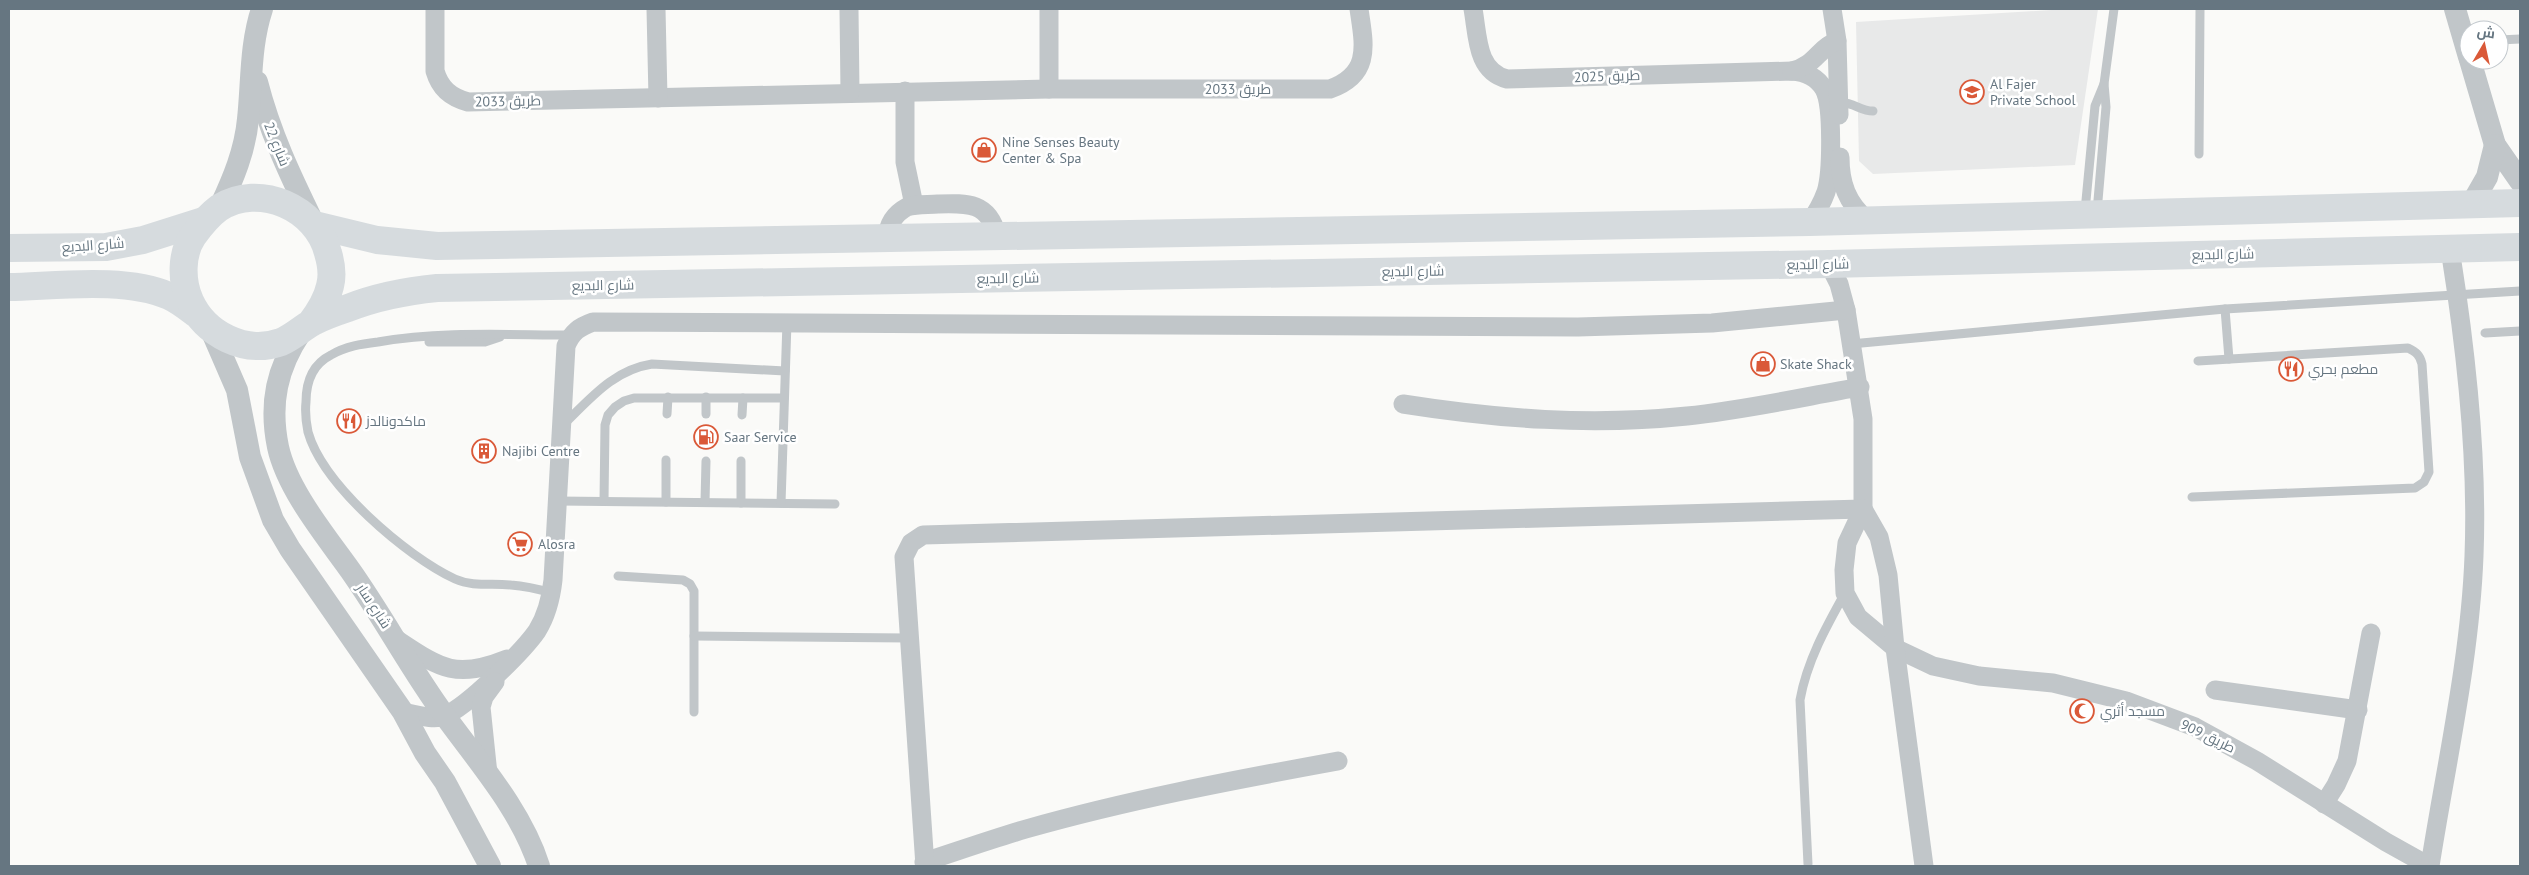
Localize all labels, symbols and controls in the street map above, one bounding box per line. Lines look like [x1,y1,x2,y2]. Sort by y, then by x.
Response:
north arrow [2459,20,2509,70]
text: ش [2476,22,2496,42]
street label: طريق 2025 [1574,66,1640,86]
place label: Al Fajer Private School [1990,75,2075,109]
school or university icon: Al Fajer Private School [1959,79,1985,105]
street label: طريق 2033 [1205,80,1271,98]
street label: طريق 2033 [475,91,541,111]
street label: شارع 22 [260,119,294,169]
place label: Nine Senses Beauty Center & Spa [1002,133,1120,167]
shop icon: Nine Senses Beauty Center & Spa [971,137,997,163]
street label: شارع البديع [61,234,125,256]
street label: شارع البديع [2192,244,2254,264]
street label: شارع البديع [1787,254,1849,274]
street label: شارع البديع [1382,261,1444,281]
street label: شارع البديع [977,268,1039,288]
street label: شارع البديع [572,275,634,295]
shop icon: Skate Shack [1750,351,1776,377]
place label: Skate Shack [1780,355,1852,373]
restaurant icon: مطعم بحري [2278,356,2304,382]
place label: مطعم بحري [2308,360,2378,381]
restaurant icon: ماكدونالدز [336,408,362,434]
place label: ماكدونالدز [365,412,426,430]
fuel station icon: Saar Service [693,424,719,450]
place label: Saar Service [724,428,797,446]
building icon: Najibi Centre [471,438,497,464]
place label: Najibi Centre [502,442,580,460]
supermarket icon: Alosra [507,531,533,557]
place label: Alosra [538,535,575,553]
street label: شارع سار [352,579,395,632]
mosque icon: مسجد أثري [2069,698,2095,724]
place label: مسجد أثري [2100,702,2165,723]
street label: طريق 909 [2178,715,2238,757]

